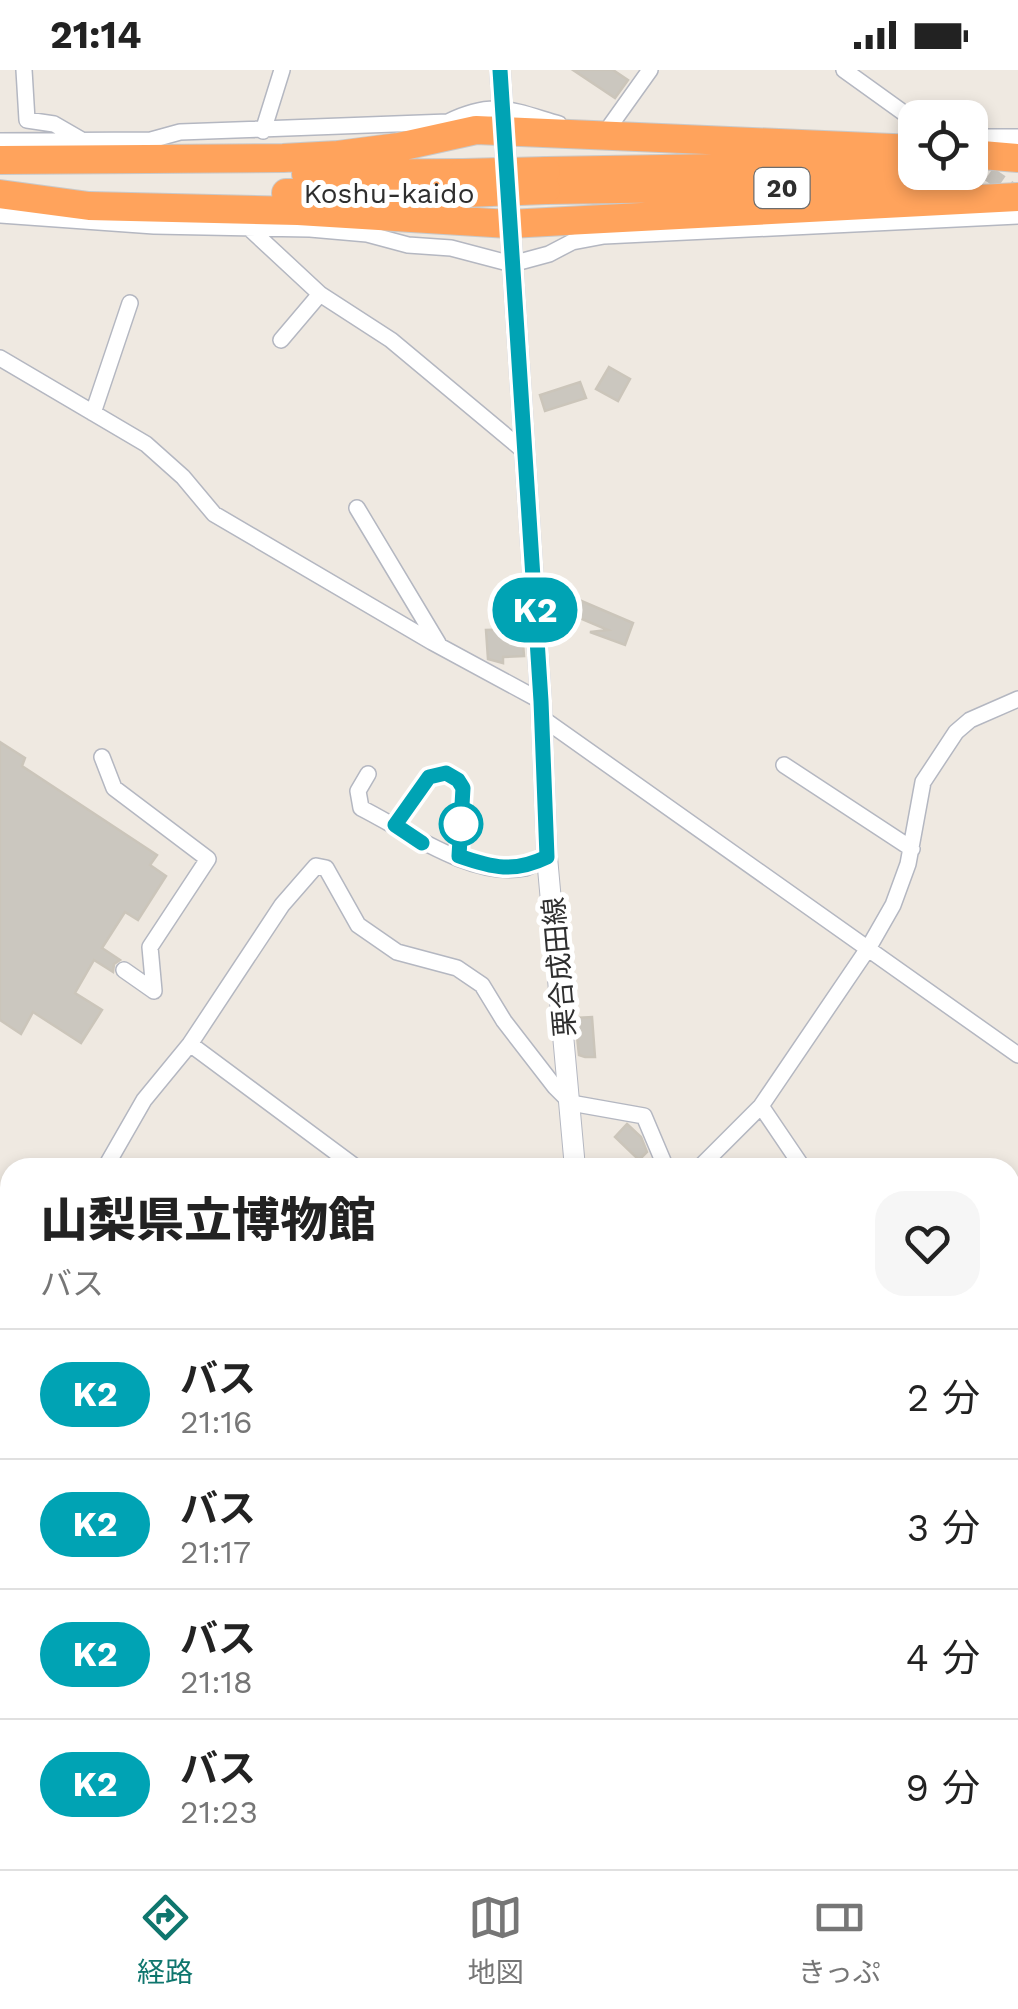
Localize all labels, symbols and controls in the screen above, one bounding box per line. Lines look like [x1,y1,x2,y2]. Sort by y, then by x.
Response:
text: 21:14 [50,13,141,57]
map controls [898,100,988,190]
button: locate [898,100,988,190]
road number: 20 [754,168,810,208]
street label: Koshu-kaido [304,177,474,210]
line badge: K2 [490,578,580,642]
text: K2 [512,589,558,631]
unlabelled marker [440,803,482,845]
street label: 栗合成田線 [537,896,582,1038]
button: heart [875,1191,980,1296]
text: 山梨県立博物館 [40,1192,376,1249]
text: バス [40,1265,104,1303]
text: バス [180,1357,256,1401]
text: K2 [72,1373,118,1415]
text: 2 分 [907,1376,980,1420]
text: 21:16 [180,1403,253,1441]
text: バス [180,1487,256,1531]
text: K2 [72,1503,118,1545]
text: 3 分 [907,1506,980,1550]
text: 21:17 [180,1533,251,1571]
text: バス [180,1617,256,1661]
text: K2 [72,1633,118,1675]
text: 4 分 [906,1636,980,1680]
text: 21:18 [180,1663,253,1701]
text: バス [180,1747,256,1791]
text: K2 [72,1763,118,1805]
text: 9 分 [906,1766,980,1810]
text: 21:23 [180,1793,258,1831]
tab: 経路 [137,1890,193,1990]
tab: 地図 [468,1890,524,1990]
tab: きっぷ [798,1890,881,1990]

